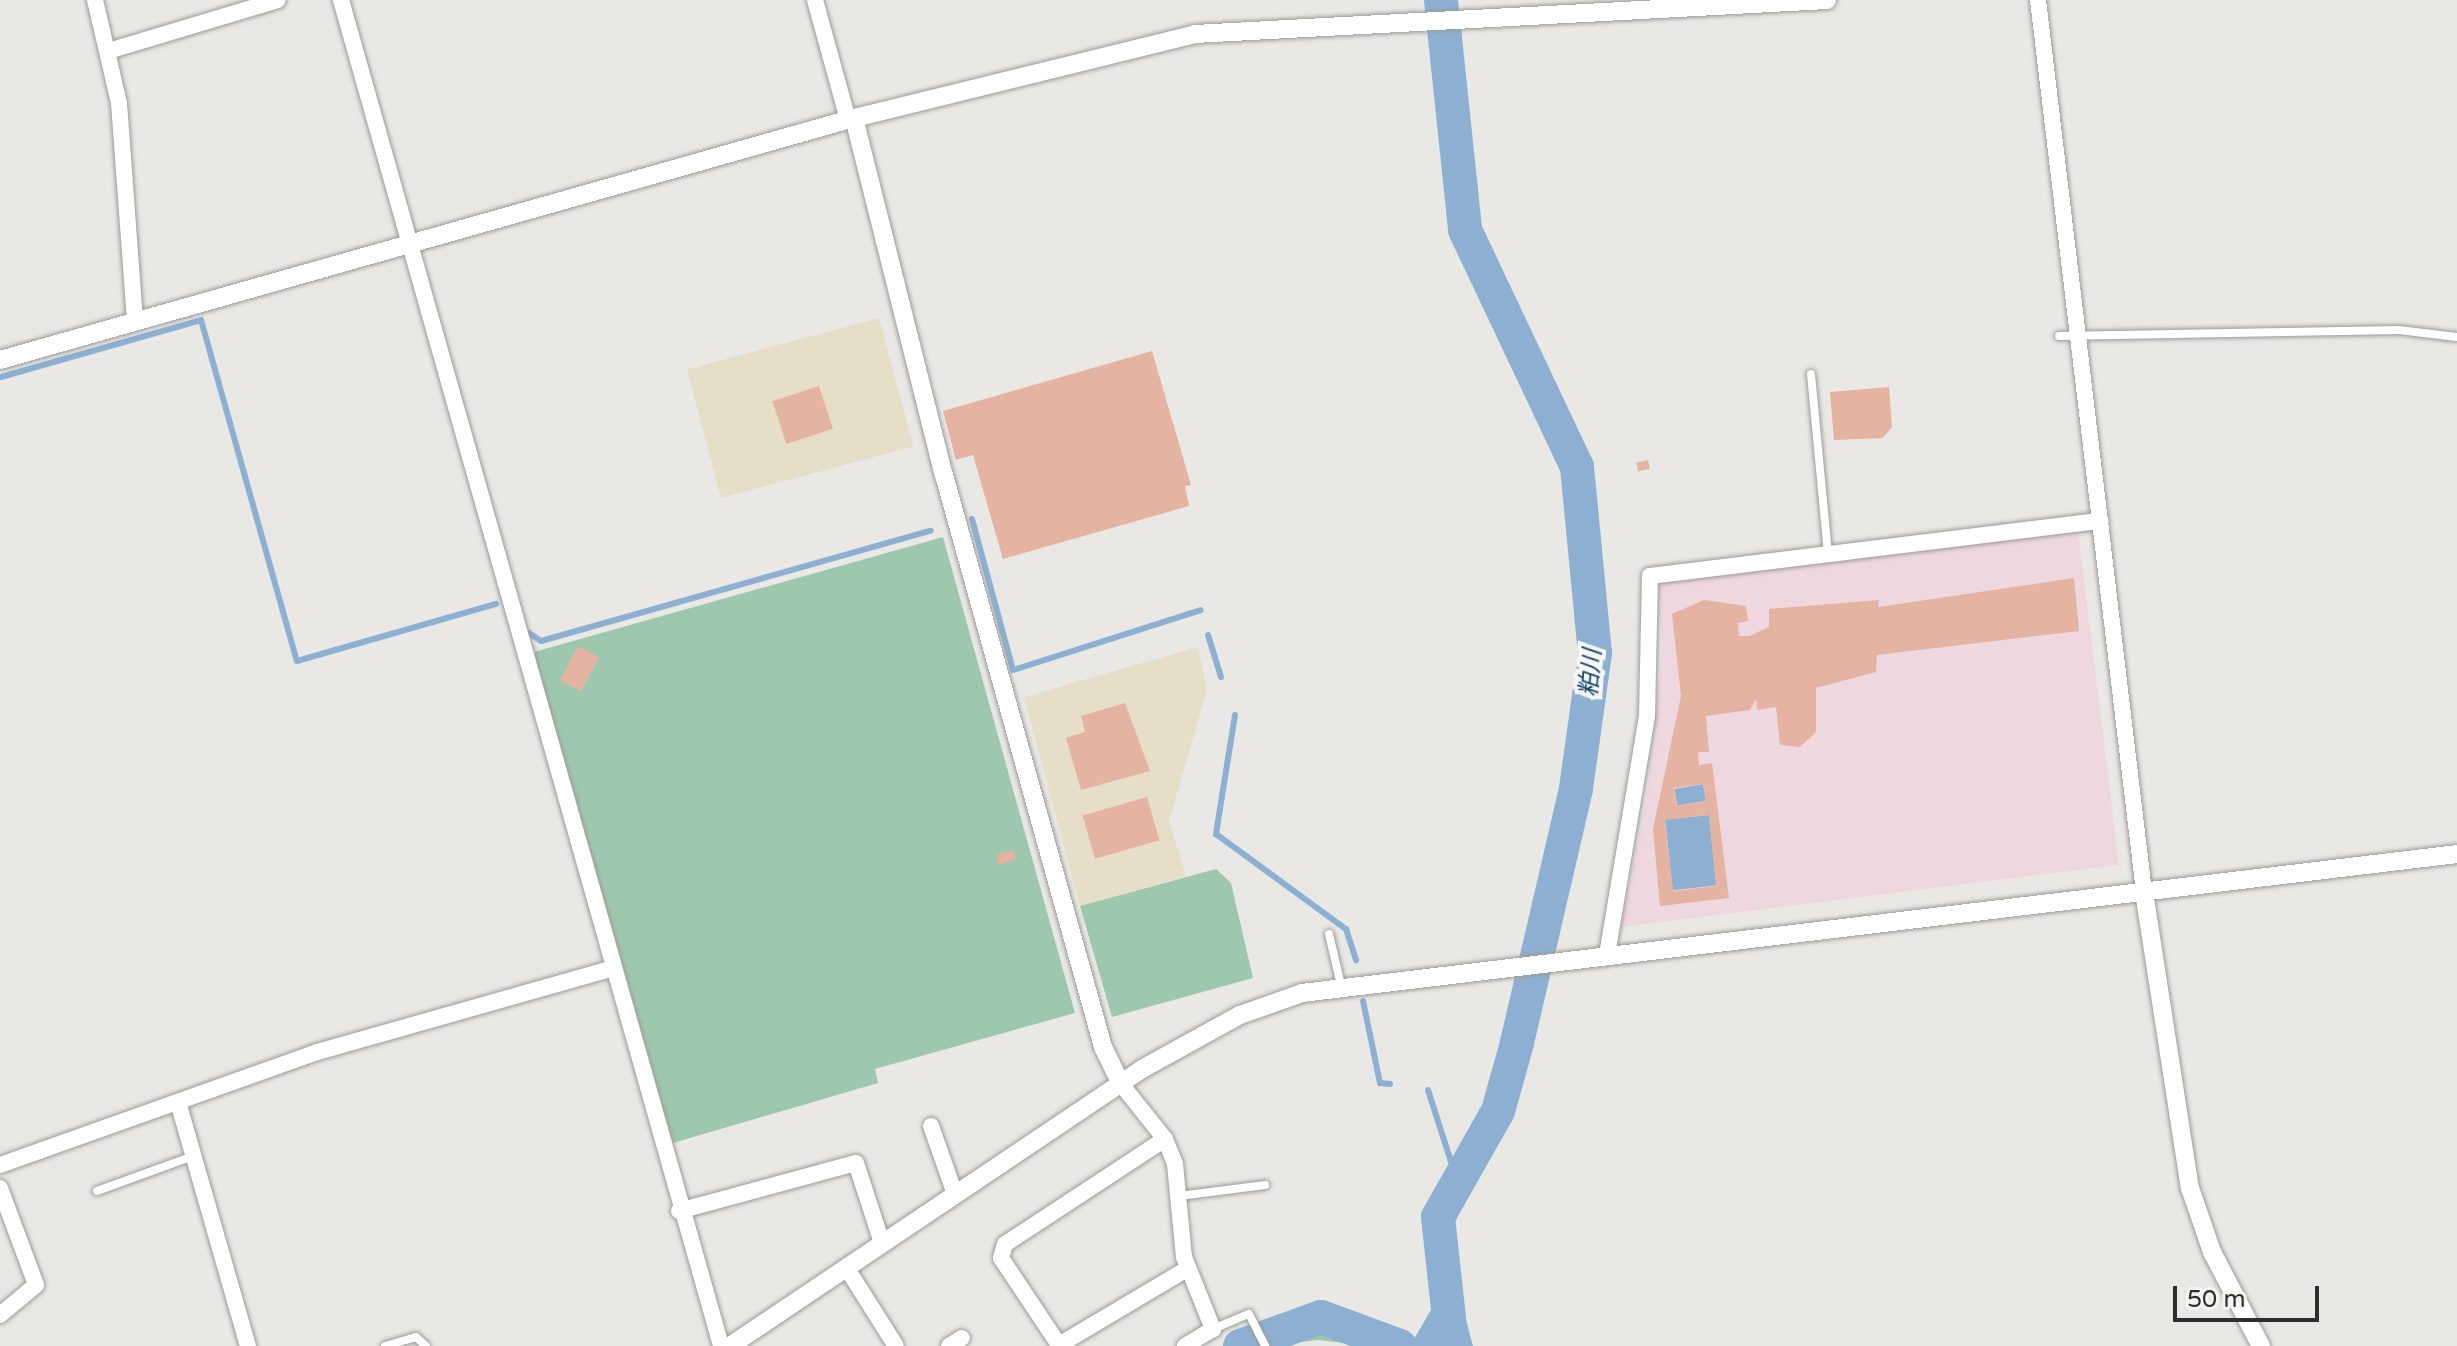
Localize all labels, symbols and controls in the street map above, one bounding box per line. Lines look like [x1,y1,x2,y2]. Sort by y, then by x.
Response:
water label: 粕川 [1575,648,1607,698]
scale bar [2177,1270,2323,1320]
text: 50 m [2187,1285,2245,1314]

